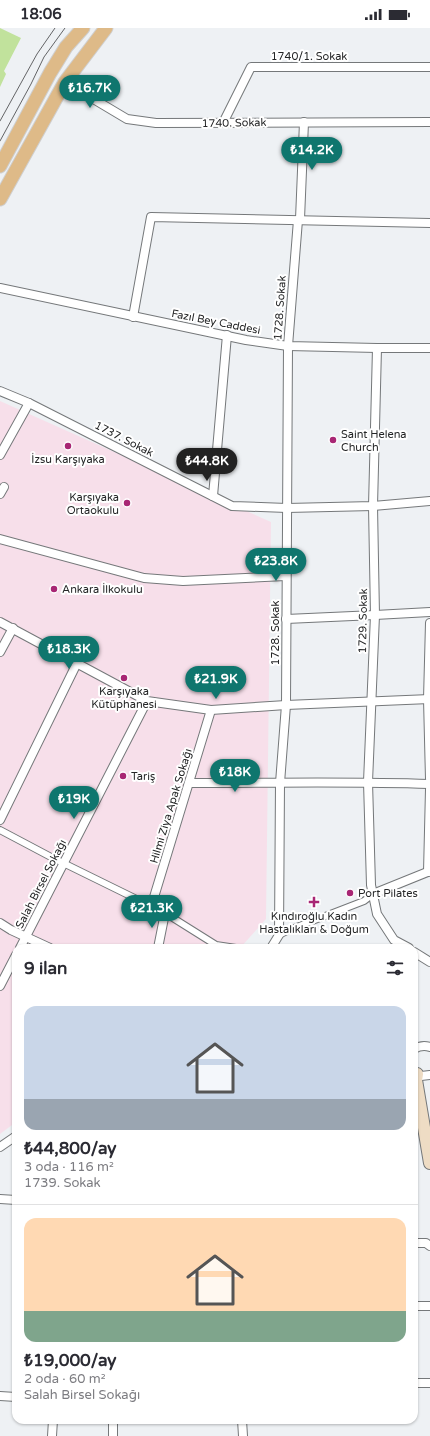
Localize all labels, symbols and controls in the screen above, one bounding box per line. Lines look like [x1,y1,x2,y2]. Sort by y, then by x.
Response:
text: 18:06 [20,5,62,23]
street label: 1740/1. Sokak [271,50,347,63]
pin: ₺16.7K [57,75,123,109]
text: ₺16.7K [68,80,112,96]
street label: 1740. Sokak [201,116,267,130]
pin: ₺14.2K [279,137,345,171]
text: ₺14.2K [290,142,334,158]
street label: 1728. Sokak [271,275,289,341]
street label: Fazıl Bey Caddesi [170,307,262,337]
street label: 1737. Sokak [92,419,156,459]
place label: Saint Helena Church [341,428,407,454]
marker: Saint Helena Church [328,435,338,445]
marker: İzsu Karşıyaka [63,441,73,451]
pin: ₺44.8K [174,448,240,482]
place label: İzsu Karşıyaka [31,453,105,466]
text: ₺44.8K [185,453,229,469]
place label: Karşıyaka Ortaokulu [67,491,119,517]
marker: Karşıyaka Ortaokulu [122,498,132,508]
pin: ₺23.8K [243,548,309,582]
text: ₺23.8K [254,553,298,569]
place label: Ankara İlkokulu [62,583,143,596]
marker: Ankara İlkokulu [49,584,59,594]
street label: 1729. Sokak [356,588,370,654]
street label: 1728. Sokak [269,601,282,665]
pin: ₺18.3K [36,636,102,670]
text: ₺18.3K [47,641,91,657]
pin: ₺21.9K [183,666,249,700]
text: ₺21.9K [194,671,238,687]
marker: Karşıyaka Kütüphanesi [119,673,129,683]
place label: Karşıyaka Kütüphanesi [91,685,157,711]
street label: Hilmi Ziya Apak Sokağı [147,747,195,865]
pin: ₺18K [211,759,259,793]
text: ₺18K [219,764,251,780]
place label: Tariş [131,770,155,783]
marker: Tariş [118,771,128,781]
pin: ₺19K [50,786,98,820]
text: ₺19K [58,791,90,807]
street label: Salah Birsel Sokağı [13,837,69,931]
place label: Port Pilates [358,887,418,900]
marker: Port Pilates [345,888,355,898]
pin: ₺21.3K [119,895,185,929]
marker: Kındıroğlu Kadın Hastalıkları & Doğum [308,896,320,908]
text: ₺21.3K [130,900,174,916]
place label: Kındıroğlu Kadın Hastalıkları & Doğum [259,910,369,936]
icon: filters [384,957,406,979]
text: 9 ilan [24,958,67,979]
icon: home [179,1032,251,1104]
text: ₺44,800/ay [24,1138,116,1159]
text: 3 oda · 116 m² [24,1159,114,1175]
text: 1739. Sokak [24,1175,101,1191]
icon: home [179,1244,251,1316]
text: ₺19,000/ay [24,1350,117,1371]
text: 2 oda · 60 m² [24,1371,106,1387]
text: Salah Birsel Sokağı [24,1387,140,1403]

